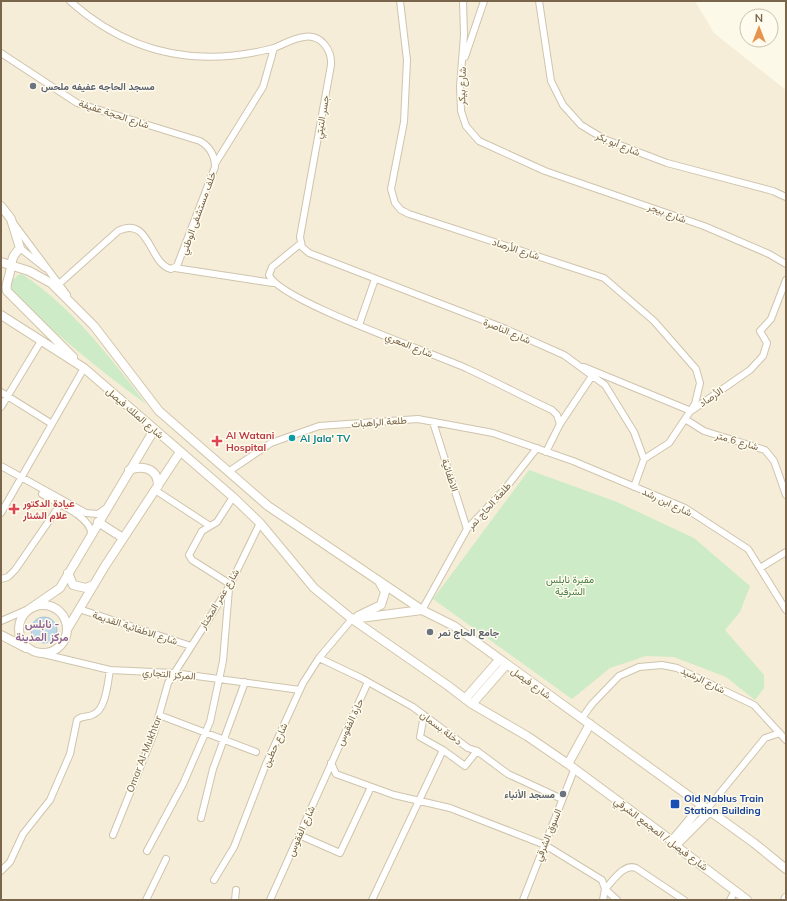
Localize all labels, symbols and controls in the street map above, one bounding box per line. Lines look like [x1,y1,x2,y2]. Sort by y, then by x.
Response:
north arrow [739,8,779,48]
text: N [755,11,763,25]
street label: شارع بيكر [455,67,469,106]
place label: مسجد الحاجه عفيفه ملحس [41,80,155,93]
marker: مسجد الحاجه عفيفه ملحس [28,81,38,91]
street label: جسر التيتي [312,94,334,140]
street label: شارع الحجة عفيفة [77,96,151,132]
street label: شارع أبو بكر [593,128,642,159]
street label: خلف مستشفى الوطني [177,169,221,257]
street label: شارع بيجر [645,200,688,226]
street label: شارع الأرصاد [491,235,541,263]
street label: شارع الناصرة [481,315,533,347]
street label: شارع المعري [382,330,435,362]
street label: شارع الملك فيصل [104,384,167,442]
street label: الأرصاد [696,384,726,410]
street label: طلعة الراهبات [351,414,408,430]
street label: شارع 6 متر [713,428,760,453]
place label: Al Watani Hospital [226,429,274,454]
place label: Al Jala' TV [300,432,351,445]
marker: Al Jala' TV [287,433,297,443]
marker: Al Watani Hospital [211,435,223,447]
street label: الاطفائية [439,457,461,493]
street label: طلعة الحاج نمر [464,479,514,533]
street label: شارع ابن رشد [640,485,694,519]
place label: عيادة الدكتور علام الشنار [22,497,74,522]
marker: عيادة الدكتور علام الشنار [8,503,20,515]
street label: شارع عمر المختار [195,567,242,632]
park label: مقبرة نابلس الشرقية [546,573,594,598]
street label: شارع الاطفائية القديمة [91,608,179,648]
district label: نابلس - مركز المدينة [15,617,69,644]
place label: جامع الحاج نمر [437,626,499,640]
marker: جامع الحاج نمر [425,627,435,637]
street label: شارع فيصل [508,664,554,702]
street label: شارع الرشيد [679,664,727,696]
street label: المركز التجاري [142,665,196,685]
street label: حارة الفقوس [333,696,367,748]
street label: دخلة بسمان [418,708,465,748]
street label: Omar Al-Mukhtar [123,713,165,794]
street label: شارع حطين [259,721,291,769]
place label: مسجد الأنباء [504,788,556,801]
marker: مسجد الأنباء [558,789,568,799]
place label: Old Nablus Train Station Building [684,792,764,817]
street label: شارع فيصل / المجمع الشرقي [610,794,711,875]
marker: Old Nablus Train Station Building [669,798,681,810]
street label: شارع الفقوس [284,804,318,858]
street label: السوق الشرقي [532,807,566,864]

